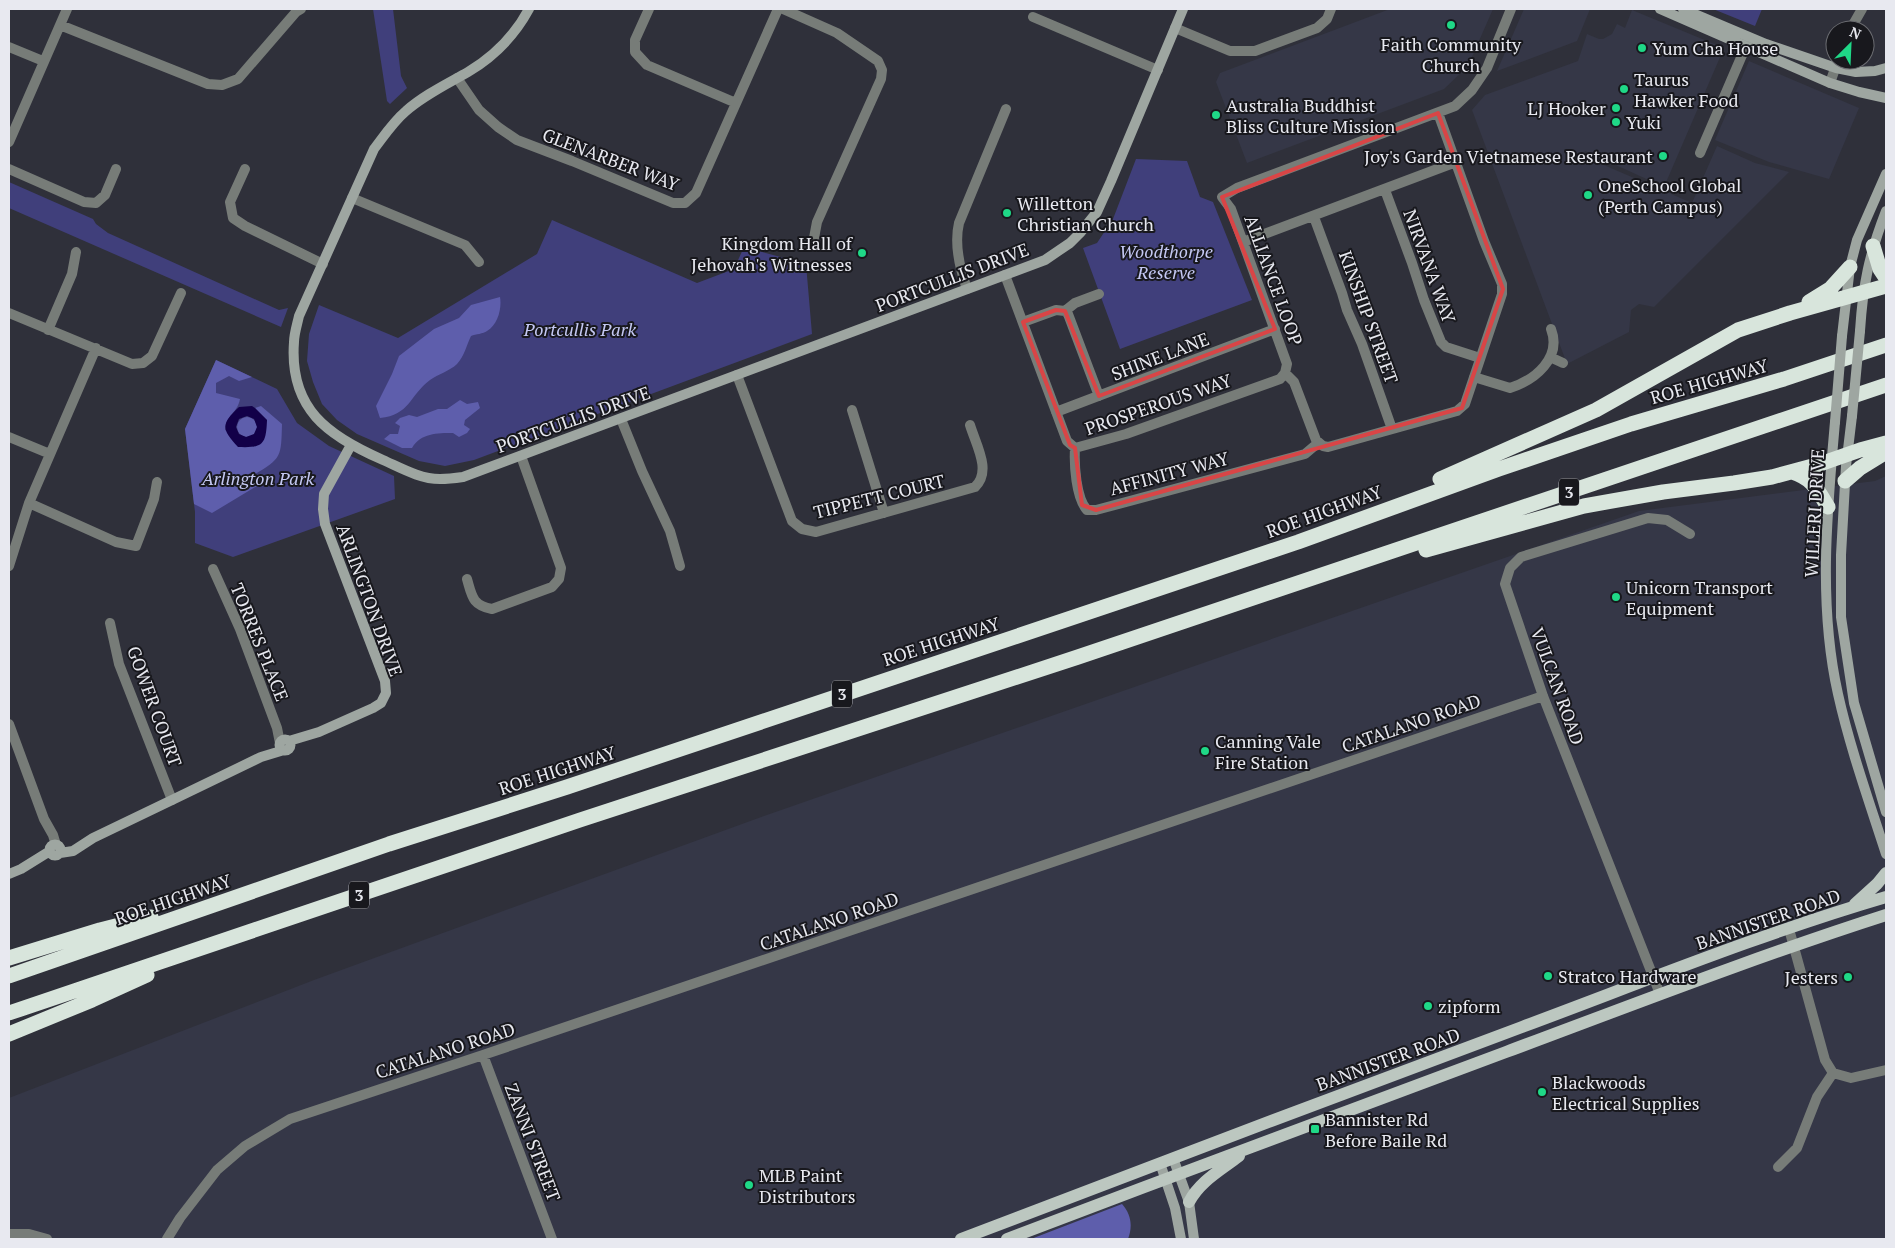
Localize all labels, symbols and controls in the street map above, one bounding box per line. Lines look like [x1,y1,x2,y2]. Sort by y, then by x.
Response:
marker: Faith Community Church [1445,19,1457,31]
north arrow [1825,20,1875,70]
text: N [1847,22,1865,44]
place label: Faith Community Church [1381,32,1522,77]
place label: Yum Cha House [1652,36,1778,60]
marker: Yum Cha House [1636,42,1648,54]
place label: Taurus Hawker Food [1634,67,1738,112]
marker: Taurus Hawker Food [1618,83,1630,95]
place label: Australia Buddhist Bliss Culture Mission [1226,93,1396,138]
place label: LJ Hooker [1528,96,1606,120]
marker: LJ Hooker [1610,102,1622,114]
marker: Australia Buddhist Bliss Culture Mission [1210,109,1222,121]
place label: Yuki [1626,110,1661,134]
marker: Yuki [1610,116,1622,128]
street label: GLENARBER WAY [539,122,683,196]
place label: Joy's Garden Vietnamese Restaurant [1364,144,1653,168]
marker: Joy's Garden Vietnamese Restaurant [1657,150,1669,162]
place label: OneSchool Global (Perth Campus) [1598,173,1741,218]
marker: OneSchool Global (Perth Campus) [1582,189,1594,201]
place label: Willetton Christian Church [1017,191,1154,236]
street label: NIRVANA WAY [1398,206,1462,327]
marker: Willetton Christian Church [1001,207,1013,219]
street label: ALLIANCE LOOP [1239,211,1309,349]
place label: Kingdom Hall of Jehovah's Witnesses [691,231,854,276]
street label: PORTCULLIS DRIVE [872,237,1032,317]
park label: Woodthorpe Reserve [1119,239,1213,284]
marker: Kingdom Hall of Jehovah's Witnesses [856,247,868,259]
street label: KINSHIP STREET [1334,247,1404,387]
park label: Portcullis Park [523,317,636,341]
street label: SHINE LANE [1108,326,1212,386]
street label: ROE HIGHWAY [1647,353,1771,409]
street label: PROSPEROUS WAY [1081,368,1235,440]
street label: PORTCULLIS DRIVE [493,380,653,458]
street label: AFFINITY WAY [1107,445,1232,500]
street label: WILLERI DRIVE [1799,448,1829,578]
park label: Arlington Park [201,466,315,490]
street label: TIPPETT COURT [811,468,947,524]
road number: 3 [1559,478,1579,506]
street label: ROE HIGHWAY [1263,479,1386,543]
street label: ARLINGTON DRIVE [331,521,409,679]
place label: Unicorn Transport Equipment [1626,575,1773,620]
street label: TORRES PLACE [225,579,295,705]
marker: Unicorn Transport Equipment [1610,591,1622,603]
street label: ROE HIGHWAY [880,611,1003,671]
street label: VULCAN ROAD [1526,624,1590,748]
street label: GOWER COURT [122,642,188,770]
road number: 3 [832,681,852,708]
street label: CATALANO ROAD [1338,688,1484,758]
place label: Canning Vale Fire Station [1215,729,1321,774]
street label: ROE HIGHWAY [496,740,619,800]
marker: Canning Vale Fire Station [1199,745,1211,757]
street label: ROE HIGHWAY [112,868,235,930]
road number: 3 [349,882,369,908]
street label: BANNISTER ROAD [1692,883,1844,955]
street label: CATALANO ROAD [756,886,902,956]
place label: Stratco Hardware [1558,964,1697,988]
place label: Jesters [1785,965,1838,989]
marker: Stratco Hardware [1542,970,1554,982]
marker: Jesters [1842,971,1854,983]
place label: zipform [1438,994,1501,1018]
marker: zipform [1422,1000,1434,1012]
street label: CATALANO ROAD [372,1016,518,1084]
street label: BANNISTER ROAD [1313,1022,1463,1096]
place label: Blackwoods Electrical Supplies [1552,1070,1700,1115]
street label: ZANNI STREET [500,1080,566,1204]
marker: Blackwoods Electrical Supplies [1536,1086,1548,1098]
place label: Bannister Rd Before Baile Rd [1325,1107,1447,1152]
marker: Bannister Rd Before Baile Rd [1309,1123,1321,1135]
place label: MLB Paint Distributors [759,1163,855,1208]
marker: MLB Paint Distributors [743,1179,755,1191]

